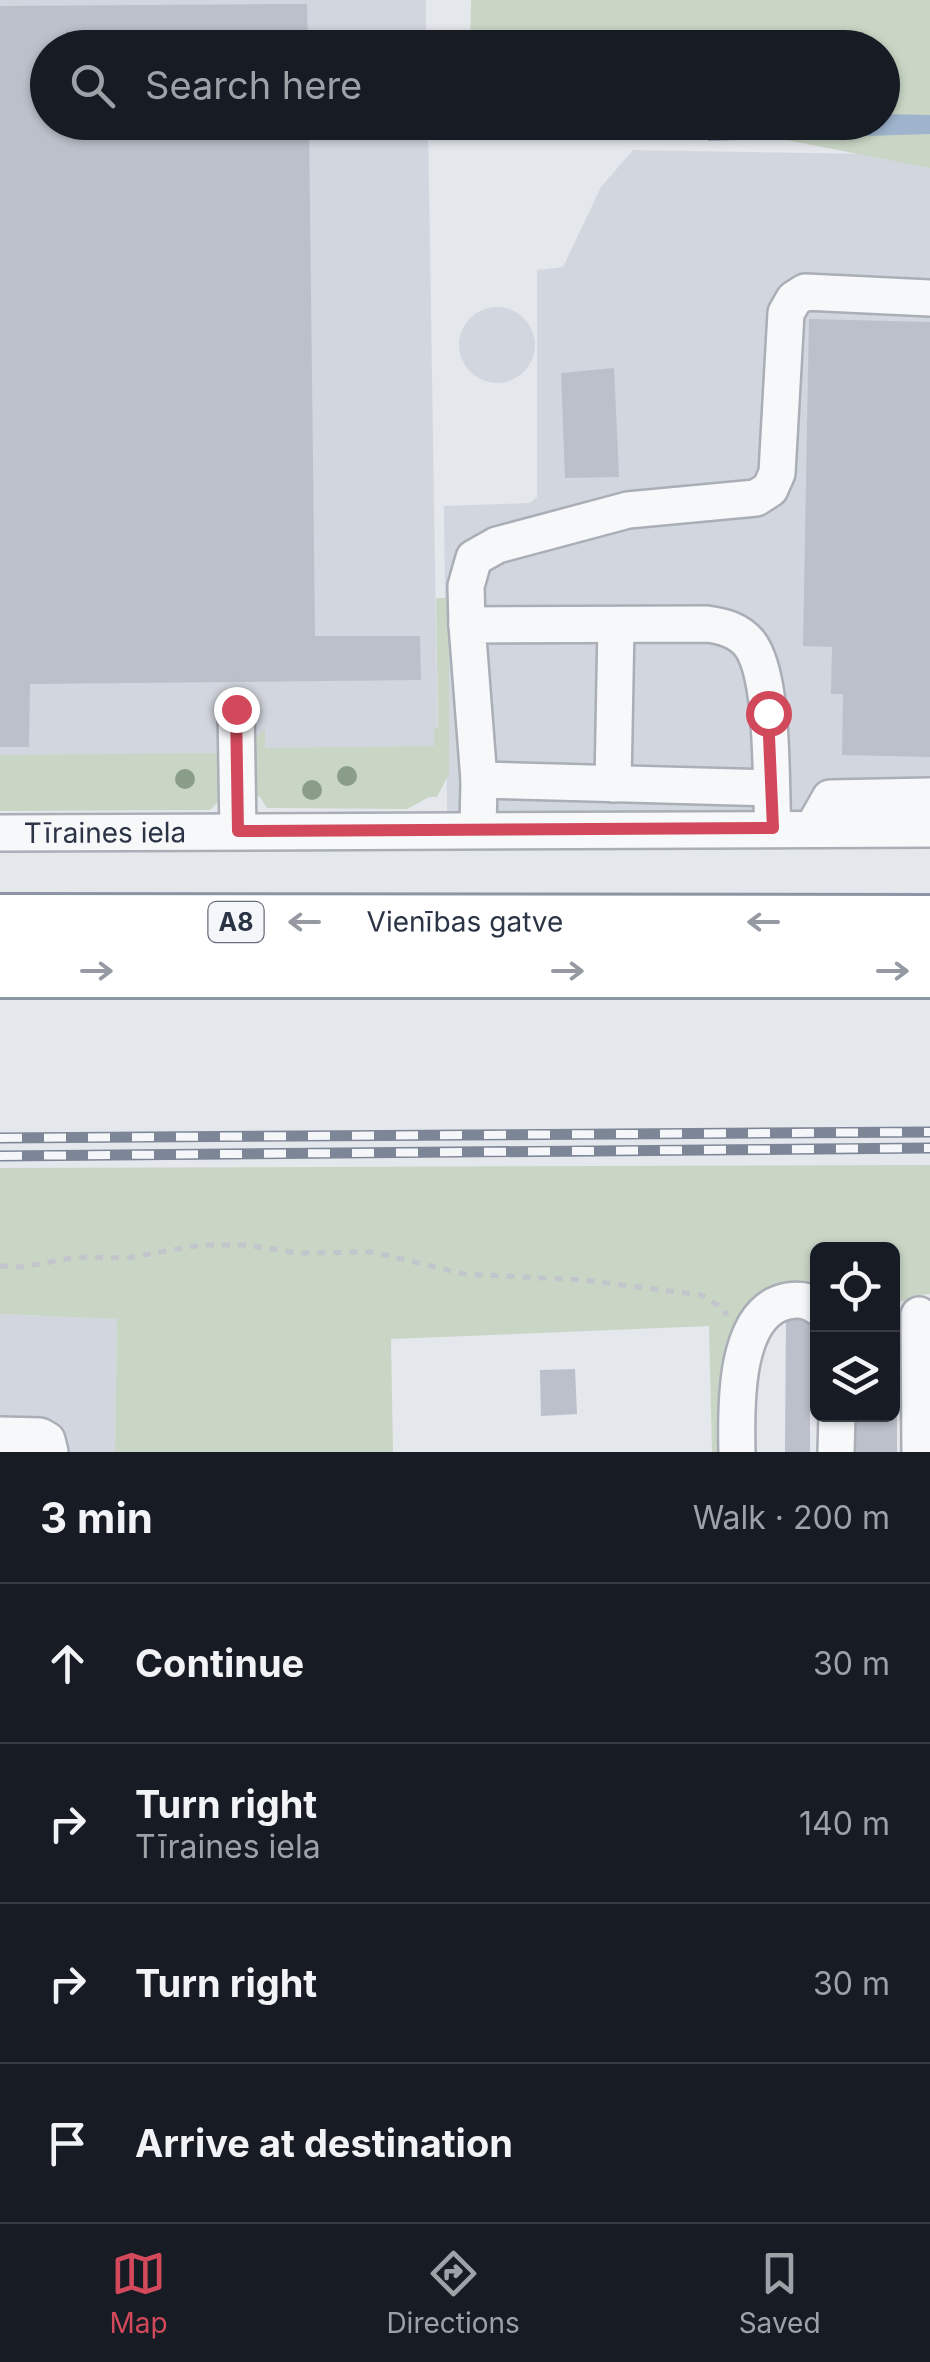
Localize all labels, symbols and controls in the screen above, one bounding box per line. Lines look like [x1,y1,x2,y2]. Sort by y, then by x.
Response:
search box [30,30,900,140]
icon: search [65,58,120,113]
text: Search here [145,62,362,108]
route end [214,687,260,733]
route start [746,691,792,737]
street label: Tīraines iela [24,815,186,850]
road number: A8 [208,902,264,942]
street label: Vienības gatve [367,904,563,939]
one-way arrow [288,912,320,932]
one-way arrow [747,912,780,932]
one-way arrow [80,962,113,980]
one-way arrow [552,962,584,980]
one-way arrow [876,962,909,980]
map controls [810,1242,900,1422]
button: locate [810,1242,900,1332]
button: layers [810,1332,900,1422]
text: 3 min [40,1492,153,1543]
text: Walk · 200 m [693,1498,890,1537]
icon: ahead [40,1636,95,1691]
text: Continue [135,1640,304,1686]
text: 30 m [813,1644,890,1683]
text: Turn right [135,1781,317,1827]
icon: right [40,1796,95,1851]
text: 140 m [799,1804,890,1843]
text: Tīraines iela [135,1827,321,1866]
icon: right [40,1956,95,2011]
text: Turn right [135,1960,317,2006]
text: 30 m [813,1964,890,2003]
icon: arrive [40,2116,95,2171]
text: Arrive at destination [135,2120,513,2166]
tab: Map [109,2246,168,2340]
tab: Directions [386,2246,520,2340]
tab: Saved [739,2246,821,2340]

